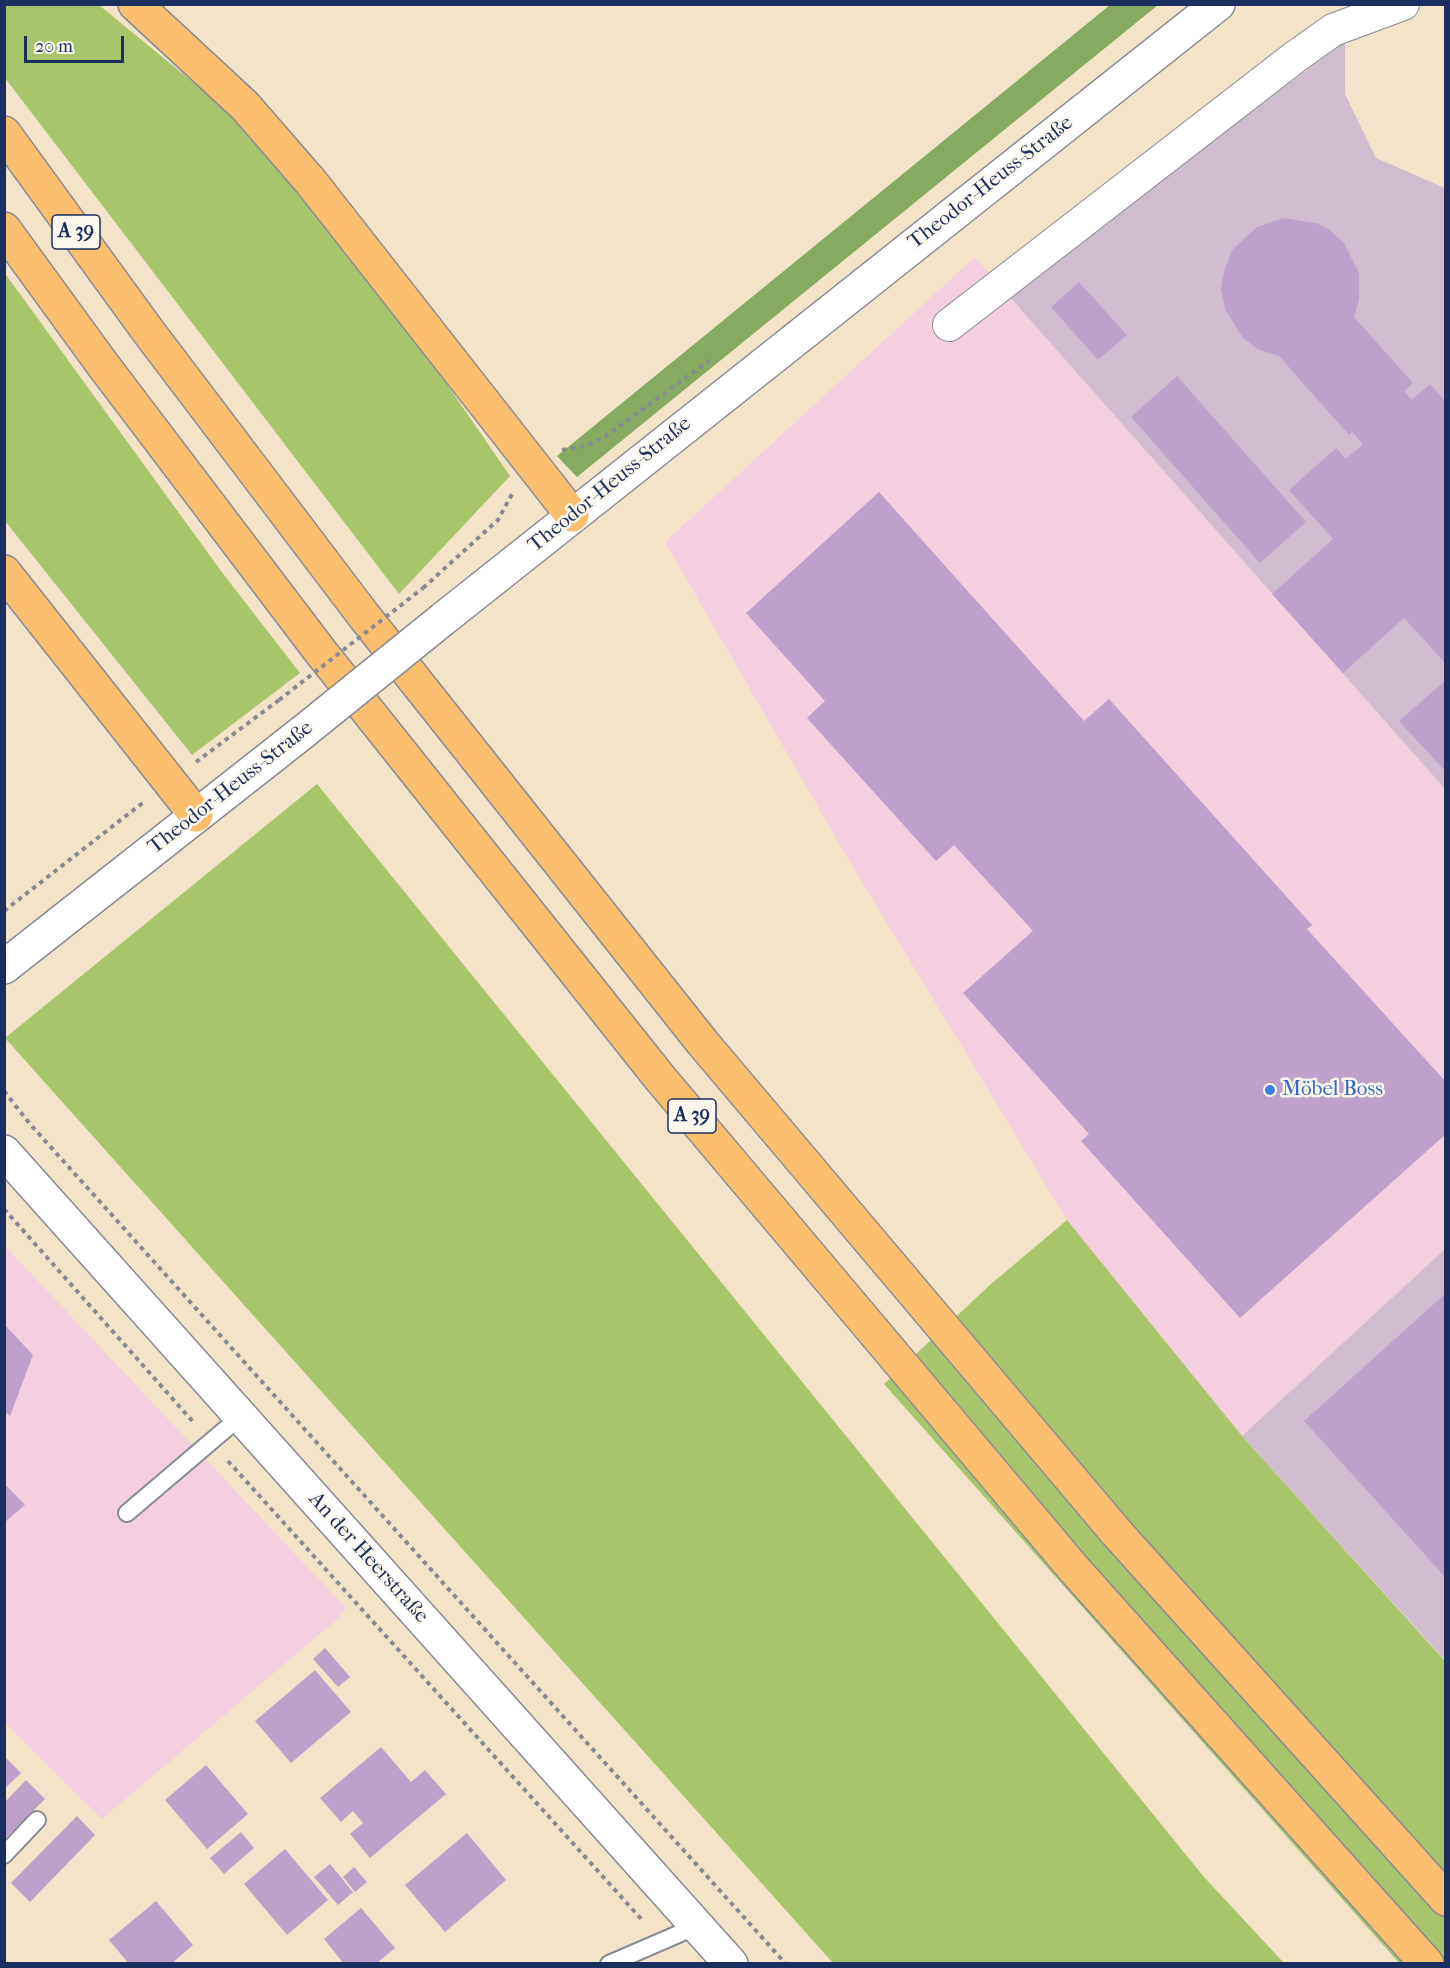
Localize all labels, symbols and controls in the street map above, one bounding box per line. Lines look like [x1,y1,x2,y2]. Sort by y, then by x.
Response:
scale bar [27,24,128,62]
text: 20 m [35,36,73,57]
street label: Theodor-Heuss-Straße [904,111,1078,255]
road number: A 39 [52,215,100,249]
street label: Theodor-Heuss-Straße [524,412,696,558]
street label: Theodor-Heuss-Straße [144,716,318,860]
place label: Möbel Boss [1282,1077,1383,1103]
marker: Möbel Boss [1263,1083,1277,1097]
road number: A 39 [668,1099,716,1133]
street label: An der Heerstraße [303,1487,433,1629]

